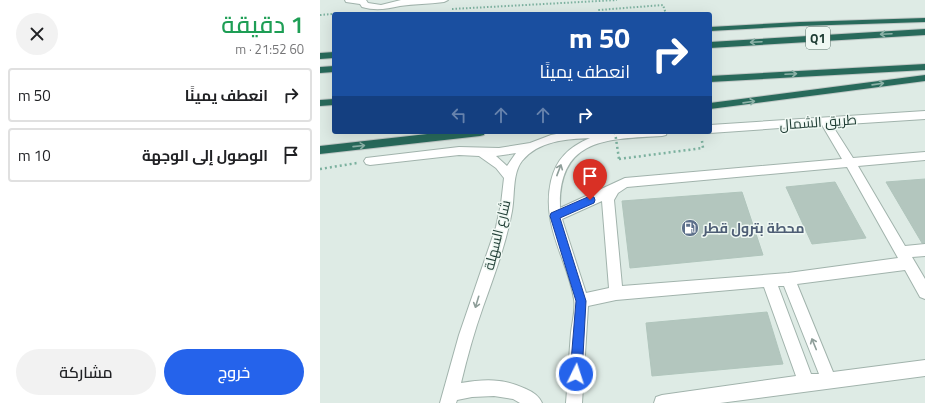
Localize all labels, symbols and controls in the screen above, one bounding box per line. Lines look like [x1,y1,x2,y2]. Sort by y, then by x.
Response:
text: 1 دقيقة [221,6,304,42]
button: close [16,13,58,55]
text: 50 m [569,16,630,59]
road number: Q1 [806,27,830,49]
icon: right [644,28,696,80]
one-way arrow [880,31,893,38]
one-way arrow [750,38,763,46]
text: 60 m · 21:52 [235,39,304,59]
text: انعطف يمينًا [540,58,630,85]
one-way arrow [784,71,797,78]
one-way arrow [871,80,884,88]
text: 50 m [18,84,51,107]
text: انعطف يمينًا [185,84,268,107]
icon: right [280,84,302,106]
one-way arrow [742,98,755,106]
icon: left [448,104,470,126]
icon: ahead [490,104,512,126]
icon: ahead [532,104,554,126]
icon: right [574,104,596,126]
street label: طريق الشمال [779,108,857,135]
one-way arrow [352,142,365,149]
text: 10 m [18,144,51,167]
text: الوصول إلى الوجهة [142,144,268,167]
icon: arrive [280,144,302,166]
pin [573,159,607,200]
one-way arrow [555,164,563,176]
icon: arrive [579,165,601,187]
street label: شارع السهلة [478,198,515,272]
place label: محطة بترول قطر [702,217,805,238]
fuel station icon: محطة بترول قطر [680,218,700,238]
one-way arrow [473,295,480,308]
one-way arrow [810,338,818,350]
button: مشاركة [16,349,156,395]
button: خروج [164,349,304,395]
position arrow [555,353,597,395]

